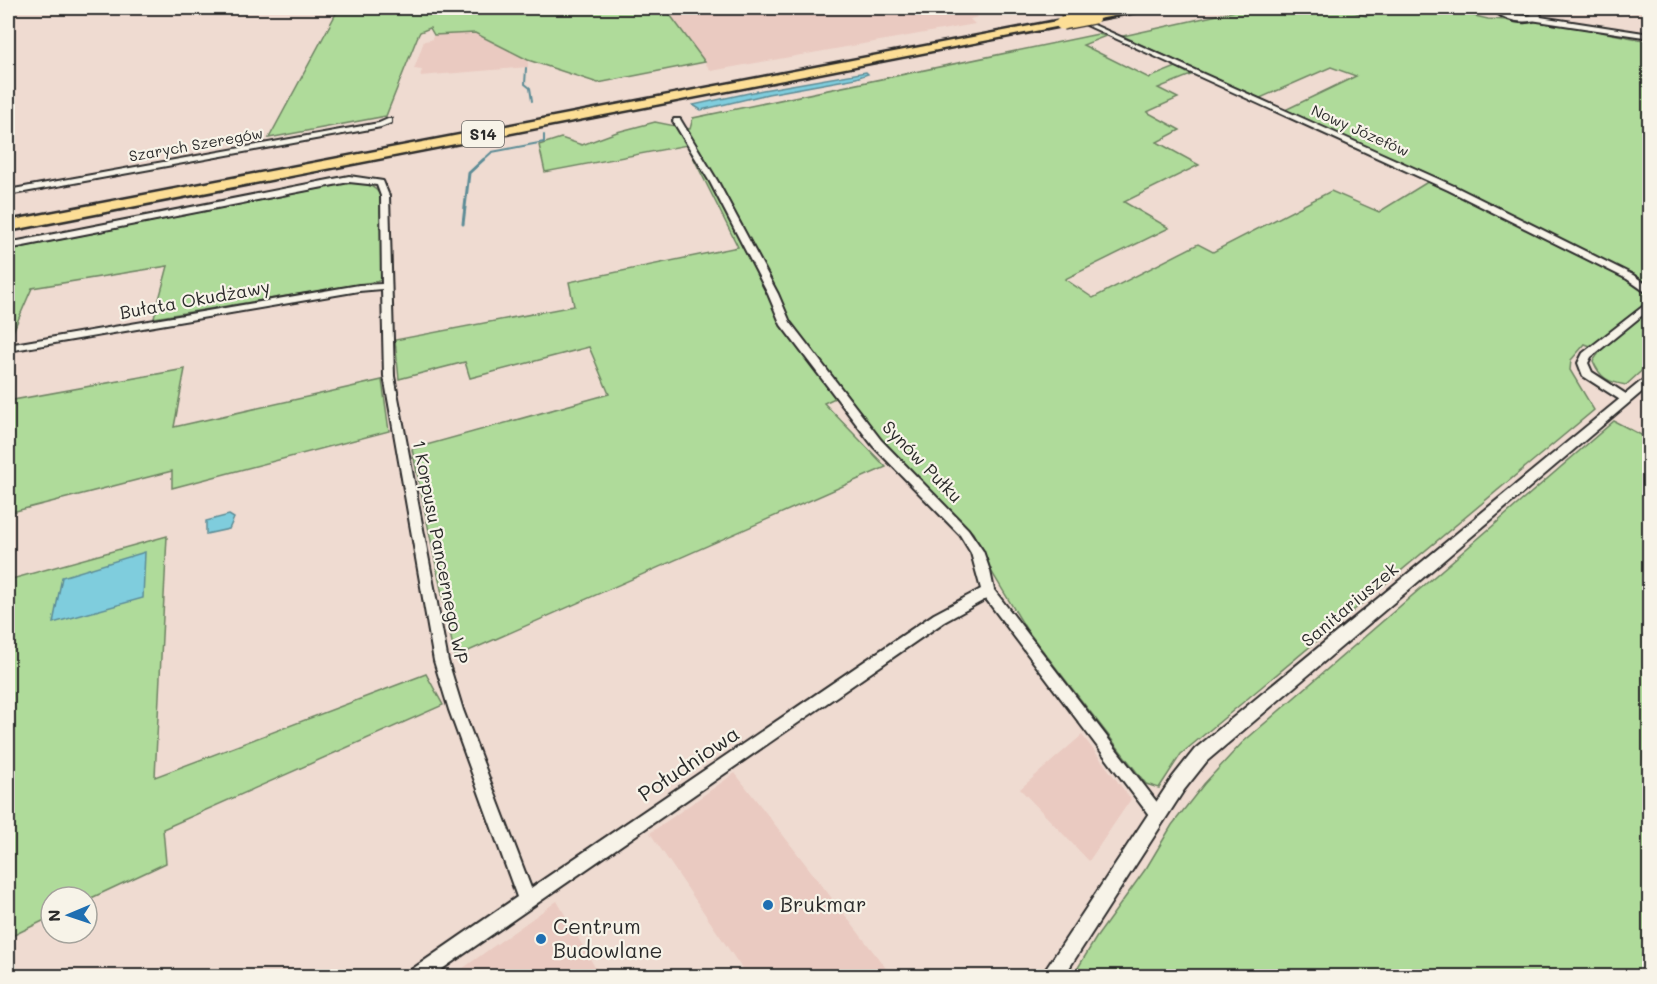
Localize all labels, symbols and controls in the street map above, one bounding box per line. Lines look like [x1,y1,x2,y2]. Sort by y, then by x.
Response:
street label: Nowy Józefów [1308,100,1412,161]
road number: S14 [462,121,504,147]
street label: Szarych Szeregów [127,122,264,166]
street label: Bułata Okudżawy [118,274,272,324]
street label: Synów Pułku [877,415,968,508]
street label: 1 Korpusu Pancernego WP [407,438,474,666]
street label: Sanitariuszek [1296,557,1403,652]
street label: Południowa [632,719,744,807]
north arrow [39,885,99,945]
place label: Brukmar [780,890,867,917]
marker: Brukmar [761,898,775,912]
text: N [43,909,64,922]
place label: Centrum Budowlane [553,912,663,963]
marker: Centrum Budowlane [534,932,548,946]

